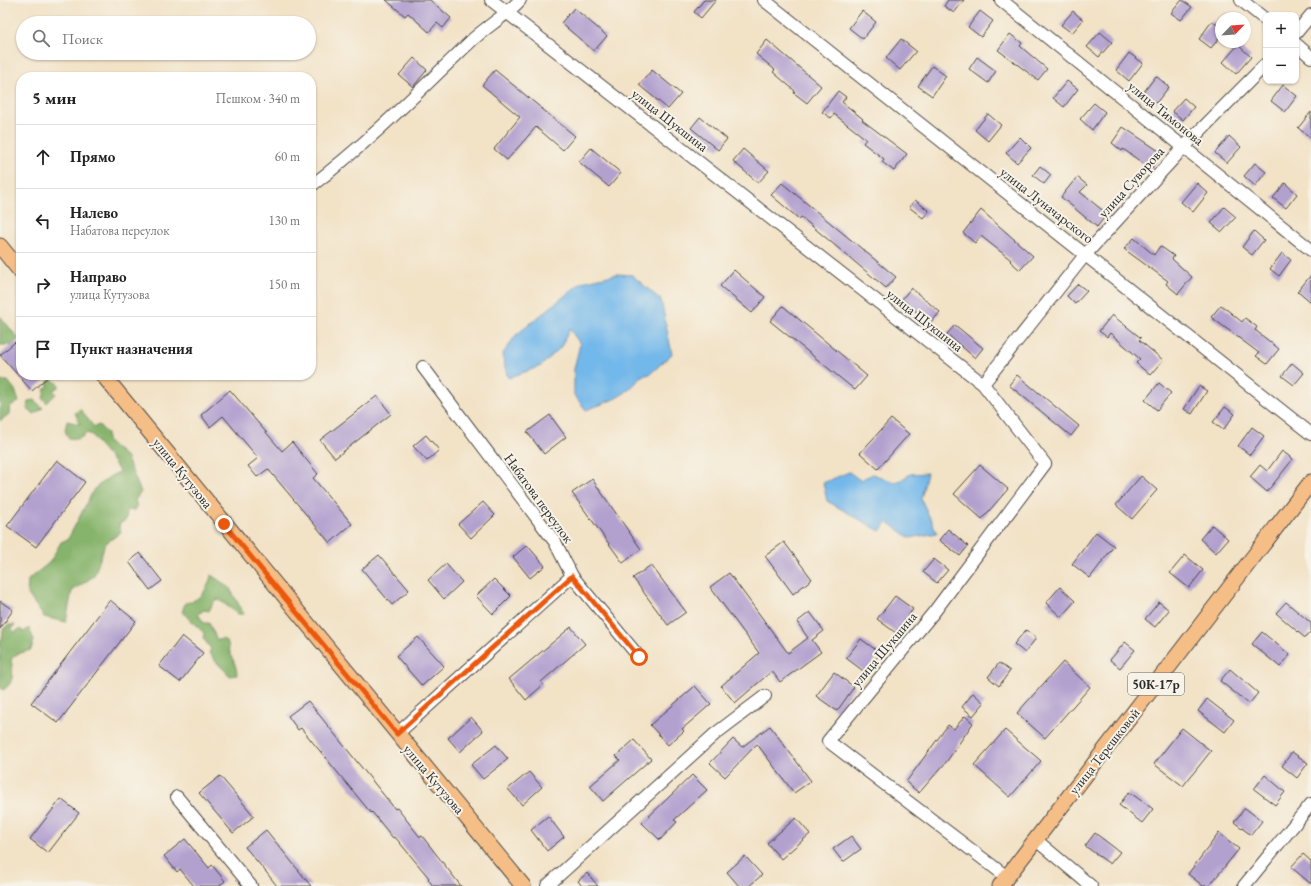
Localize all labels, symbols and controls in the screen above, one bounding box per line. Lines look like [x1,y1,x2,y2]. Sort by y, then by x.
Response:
north arrow [1215,12,1251,48]
map controls [1263,12,1299,84]
button: + [1263,12,1299,48]
search box [16,16,316,60]
icon: search [30,27,52,49]
text: Поиск [62,29,103,48]
button: − [1263,48,1299,84]
street label: улица Тимонова [1124,77,1208,149]
street label: улица Шукшина [628,84,712,156]
text: 5 мин [32,87,76,109]
text: Пешком · 340 m [216,90,300,107]
street label: улица Суворова [1094,142,1168,222]
icon: ahead [32,146,54,168]
text: Прямо [70,147,115,166]
text: 60 m [275,148,300,165]
street label: улица Луначарского [997,163,1098,247]
text: Налево [70,203,118,222]
icon: left [32,210,54,232]
text: 130 m [269,212,300,229]
text: Набатова переулок [70,222,169,239]
text: Направо [70,267,127,286]
icon: right [32,274,54,296]
text: 150 m [269,276,300,293]
street label: улица Шукшина [883,284,967,356]
text: улица Кутузова [70,286,150,303]
icon: arrive [32,338,54,360]
text: Пункт назначения [70,339,193,358]
street label: улица Кутузова [149,434,217,512]
street label: Набатова переулок [500,449,578,547]
route end [215,515,233,533]
street label: улица Шукшина [847,607,921,690]
route start [630,648,648,666]
road number: 50К-17р [1128,673,1184,695]
street label: улица Терешковой [1065,704,1144,798]
street label: улица Кутузова [400,740,469,818]

